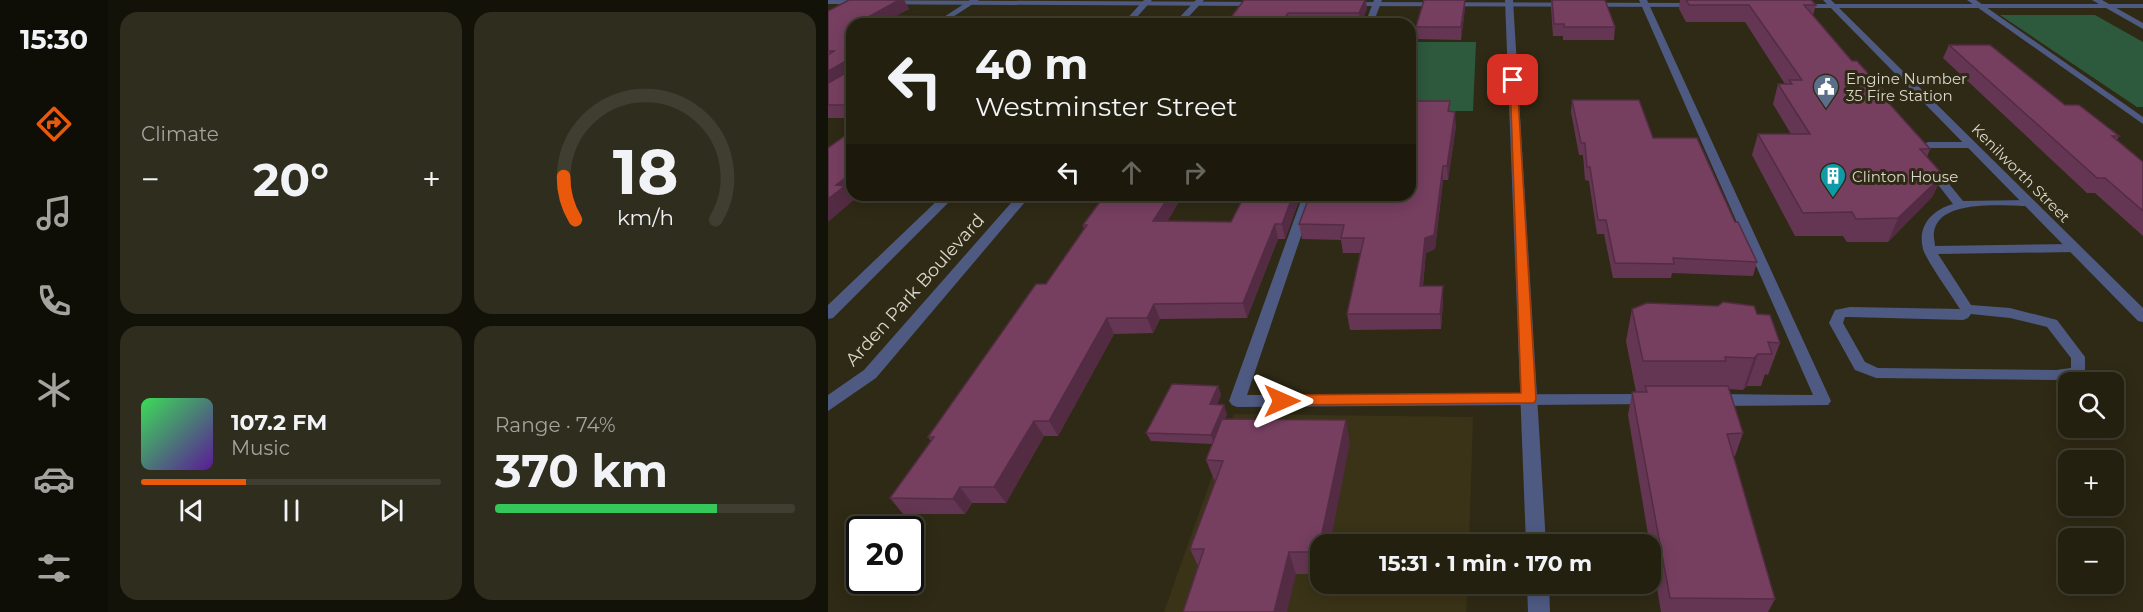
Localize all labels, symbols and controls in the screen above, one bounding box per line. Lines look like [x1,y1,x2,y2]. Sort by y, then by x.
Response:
text: 15:30 [20,23,88,56]
text: 40 m [975,38,1088,90]
icon: left [876,42,954,120]
pin [1487,54,1538,105]
icon: arrive [1496,63,1529,96]
place label: Engine Number 35 Fire Station [1846,69,1967,105]
public building icon: Engine Number 35 Fire Station [1811,72,1841,110]
text: Westminster Street [975,90,1238,123]
icon: directions [33,103,75,145]
street label: Kenilworth Street [1968,120,2074,226]
text: Climate [141,122,219,146]
text: 18 [612,134,678,210]
text: 20° [253,152,329,207]
icon: left [1052,156,1085,189]
icon: ahead [1115,156,1148,189]
icon: right [1178,156,1211,189]
text: − [141,159,160,199]
text: + [422,159,441,199]
building icon: Clinton House [1818,161,1848,199]
place label: Clinton House [1852,167,1958,186]
icon: music [33,192,75,234]
text: km/h [616,204,674,230]
street label: Arden Park Boulevard [841,209,989,371]
icon: phone [33,280,75,322]
icon: climate [33,369,75,411]
position arrow [1250,369,1314,433]
map controls [2058,372,2124,594]
button: search [2058,372,2124,438]
text: 107.2 FM [231,409,327,436]
text: Range · 74% [495,413,616,437]
text: Music [231,436,290,460]
text: 370 km [495,443,668,498]
button: + [2058,450,2124,516]
icon: car [33,458,75,500]
icon: previous [175,494,208,527]
icon: pause [275,494,308,527]
icon: next [375,494,408,527]
speed limit sign: 20 [846,516,924,594]
button: − [2058,528,2124,594]
icon: filters [33,547,75,589]
text: 15:31 · 1 min · 170 m [1379,550,1592,577]

